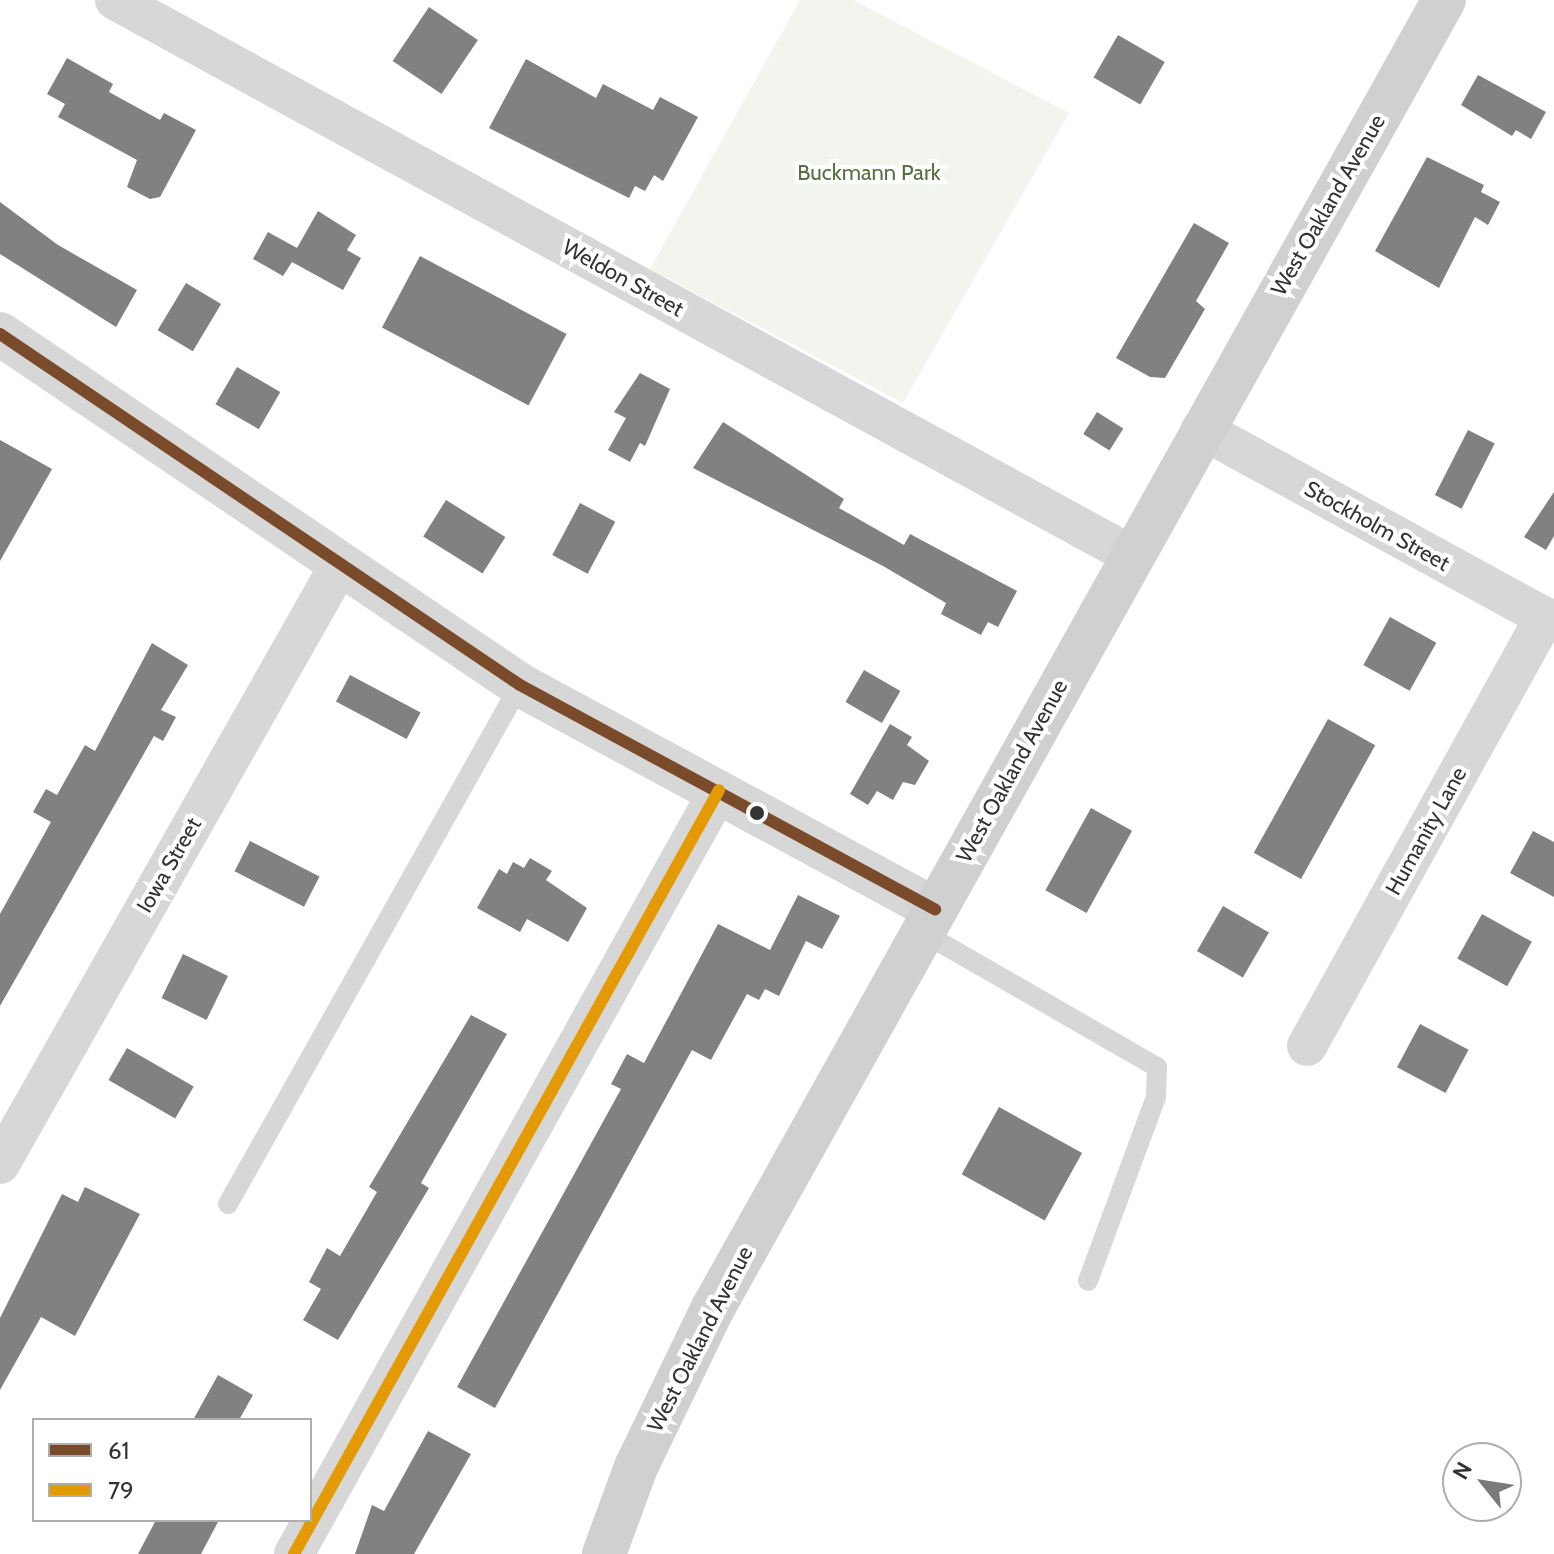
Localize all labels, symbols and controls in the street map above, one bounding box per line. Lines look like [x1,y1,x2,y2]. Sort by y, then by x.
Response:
street label: West Oakland Avenue [1265,110,1391,300]
park label: Buckmann Park [797,160,941,186]
street label: Weldon Street [558,234,688,322]
street label: Stockholm Street [1300,475,1454,577]
street label: West Oakland Avenue [951,675,1073,867]
street label: Humanity Lane [1380,762,1472,900]
unlabelled marker [749,805,765,821]
street label: Iowa Street [131,813,207,917]
street label: West Oakland Avenue [642,1242,758,1436]
legend [32,1418,312,1522]
text: 61 [108,1436,129,1465]
north arrow [1442,1442,1522,1522]
text: N [1447,1457,1478,1484]
text: 79 [108,1476,134,1505]

